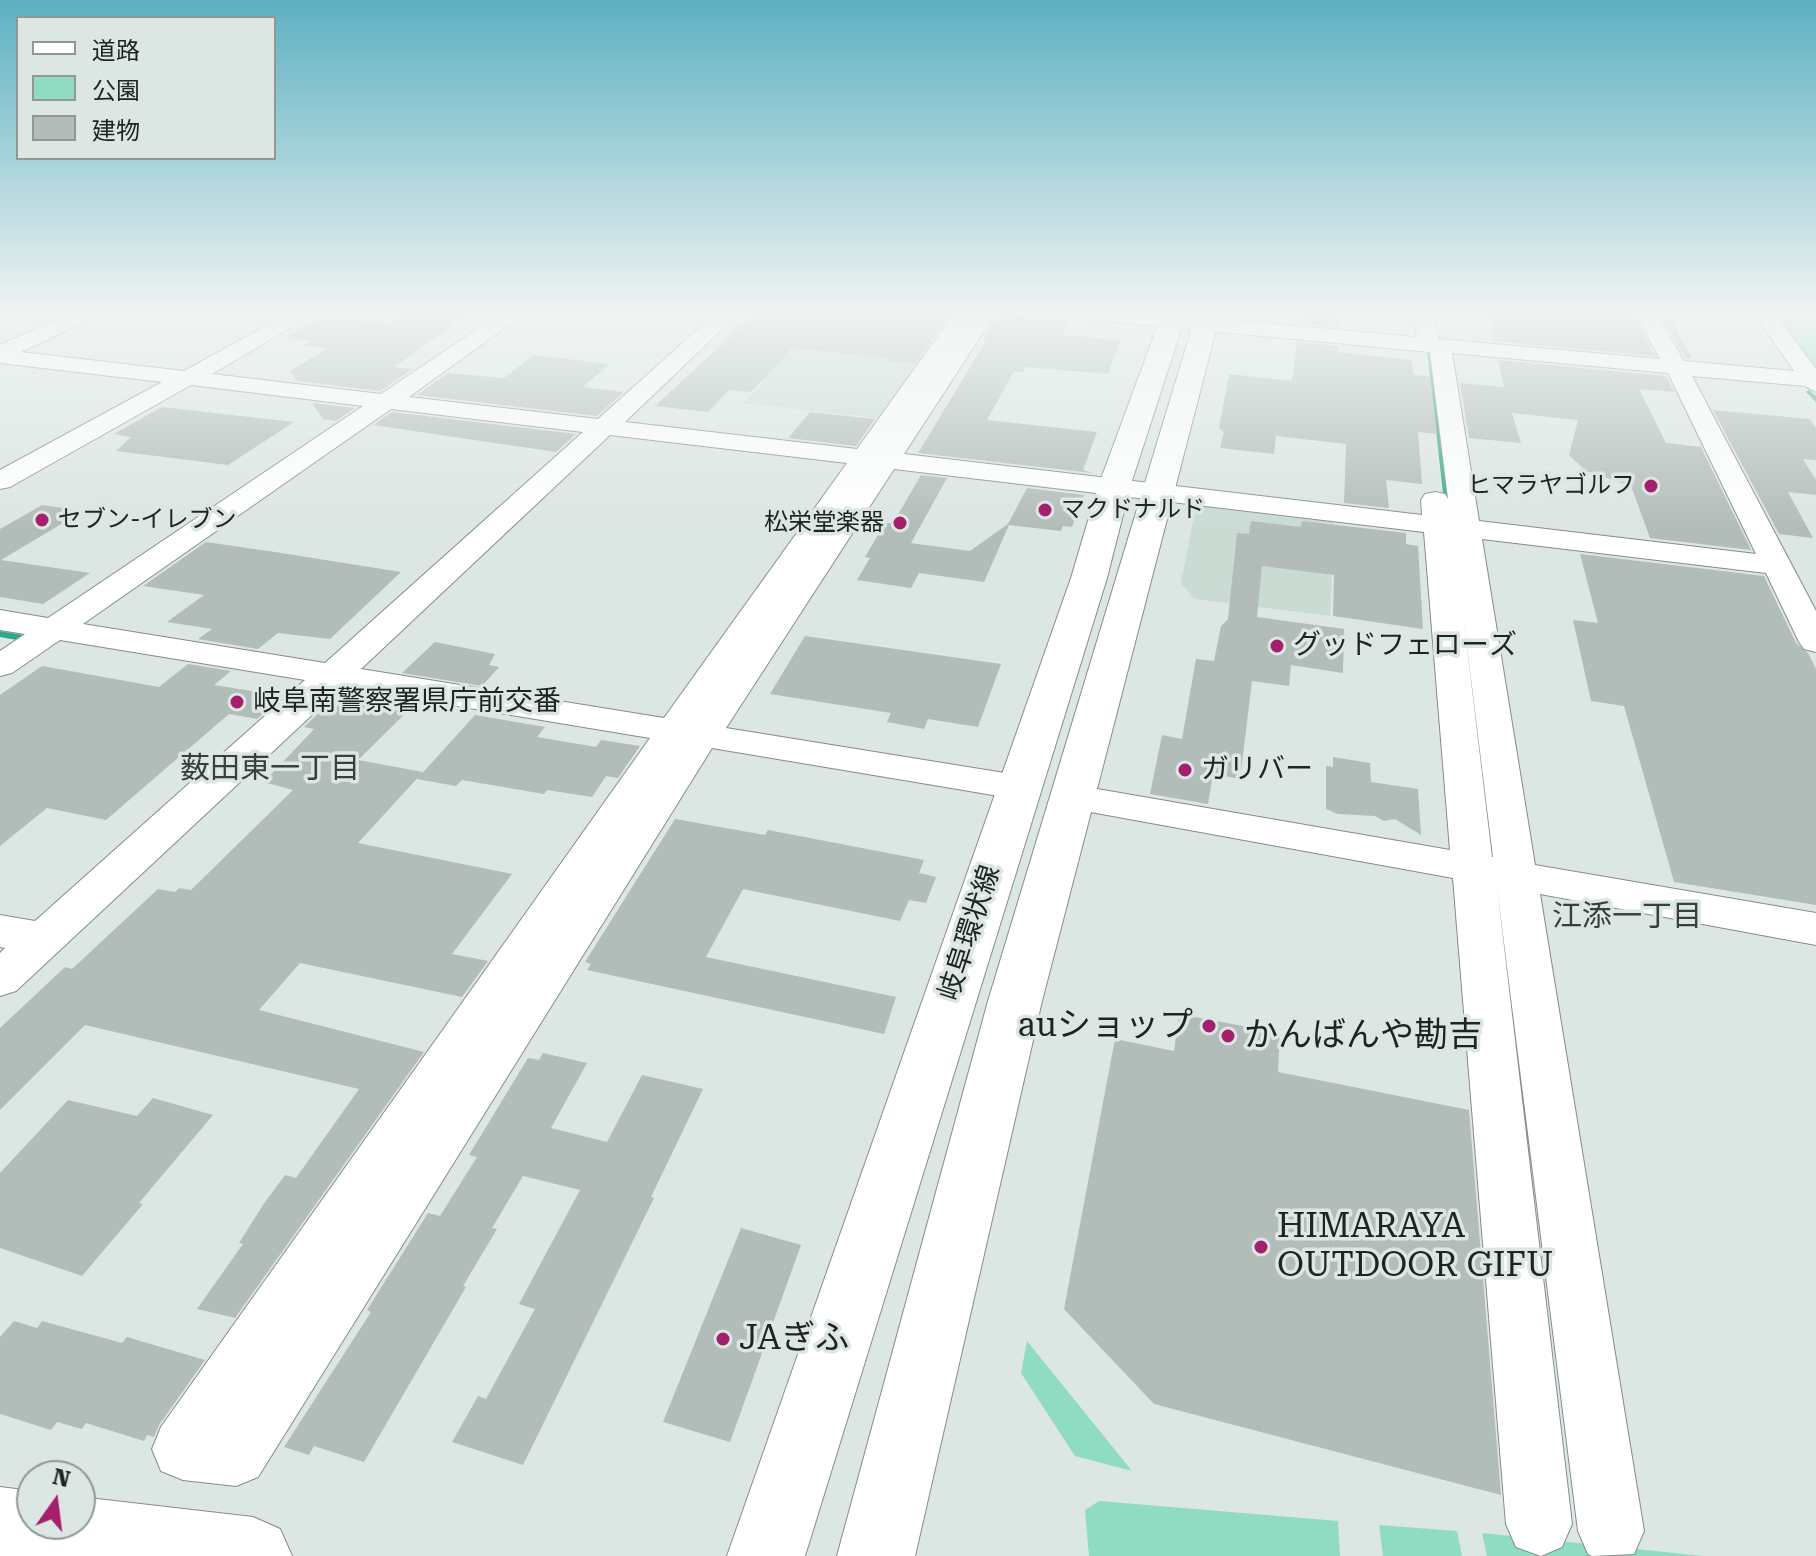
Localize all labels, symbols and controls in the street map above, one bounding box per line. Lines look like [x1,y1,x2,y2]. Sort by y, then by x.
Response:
legend [16,16,276,160]
text: 道路 [92,37,140,65]
text: 公園 [92,77,140,105]
text: 建物 [92,117,140,145]
place label: ヒマラヤゴルフ [1467,472,1635,500]
marker: ヒマラヤゴルフ [1642,477,1660,495]
place label: マクドナルド [1061,496,1205,524]
marker: マクドナルド [1036,501,1054,519]
place label: セブン-イレブン [58,506,237,534]
place label: 松栄堂楽器 [764,509,884,537]
marker: セブン-イレブン [33,511,51,529]
marker: 松栄堂楽器 [891,514,909,532]
place label: グッドフェローズ [1293,629,1517,663]
marker: グッドフェローズ [1268,637,1286,655]
place label: 岐阜南警察署県庁前交番 [253,685,561,719]
marker: 岐阜南警察署県庁前交番 [228,693,246,711]
district label: 薮田東一丁目 [180,751,360,787]
place label: ガリバー [1201,753,1313,787]
marker: ガリバー [1176,761,1194,779]
street label: 岐阜環状線 [932,861,1008,1005]
district label: 江添一丁目 [1552,899,1702,935]
place label: auショップ [1018,1006,1193,1046]
place label: かんばんや勘吉 [1244,1016,1482,1056]
marker: auショップ [1200,1017,1218,1035]
marker: かんばんや勘吉 [1219,1027,1237,1045]
place label: HIMARAYA OUTDOOR GIFU [1277,1207,1553,1286]
marker: HIMARAYA OUTDOOR GIFU [1252,1238,1270,1256]
place label: JAぎふ [739,1319,849,1359]
marker: JAぎふ [714,1330,732,1348]
north arrow [16,1460,96,1540]
text: N [50,1464,73,1492]

